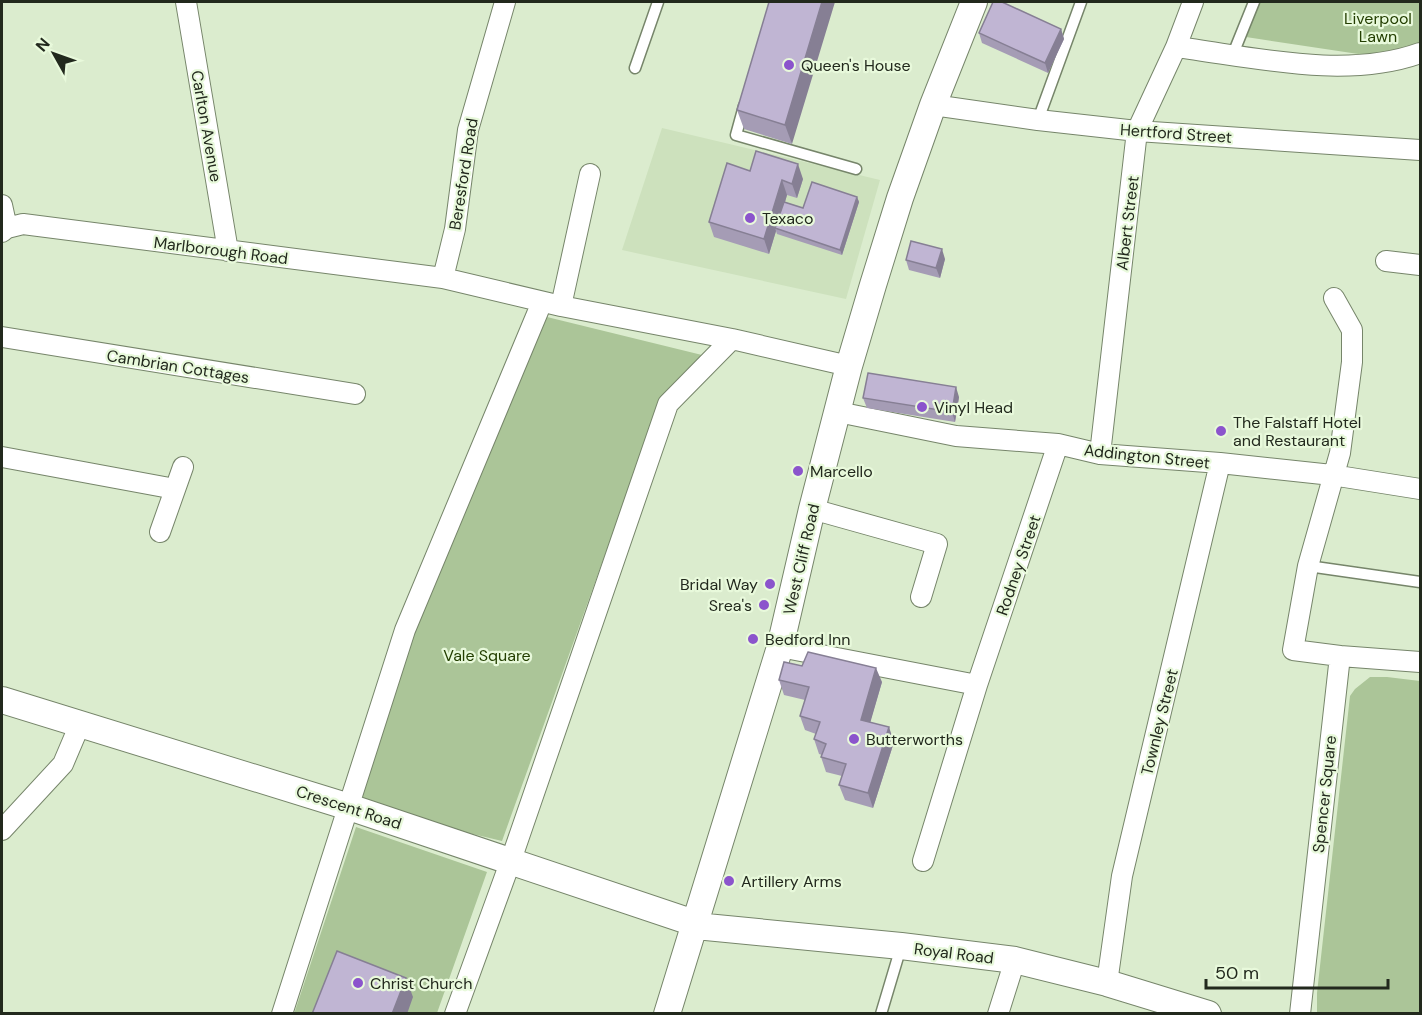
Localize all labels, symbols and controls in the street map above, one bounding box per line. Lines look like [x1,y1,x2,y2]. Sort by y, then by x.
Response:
park label: Liverpool Lawn [1344,8,1412,47]
north arrow [24,24,84,84]
text: N [31,33,55,56]
place label: Queen's House [801,55,911,76]
marker: Queen's House [782,58,796,72]
street label: Carlton Avenue [186,69,227,184]
street label: Beresford Road [444,117,483,232]
street label: Hertford Street [1119,119,1233,148]
street label: Albert Street [1111,175,1144,272]
place label: Texaco [762,208,814,229]
marker: Texaco [743,211,757,225]
street label: Marlborough Road [153,232,289,269]
street label: Cambrian Cottages [105,345,251,388]
place label: Vinyl Head [934,397,1013,418]
marker: Vinyl Head [915,400,929,414]
place label: The Falstaff Hotel and Restaurant [1233,412,1361,451]
marker: The Falstaff Hotel and Restaurant [1214,424,1228,438]
street label: Addington Street [1083,439,1211,474]
place label: Marcello [810,461,873,482]
marker: Marcello [791,464,805,478]
street label: West Cliff Road [779,502,824,617]
street label: Rodney Street [991,512,1045,618]
place label: Bridal Way [680,574,758,595]
marker: Bridal Way [763,577,777,591]
place label: Srea's [709,595,752,616]
marker: Srea's [757,598,771,612]
place label: Bedford Inn [765,629,850,650]
marker: Bedford Inn [746,632,760,646]
park label: Vale Square [443,645,531,666]
street label: Townley Street [1136,667,1183,778]
place label: Butterworths [866,729,963,750]
marker: Butterworths [847,732,861,746]
street label: Spencer Square [1308,734,1341,854]
street label: Crescent Road [294,781,404,834]
place label: Artillery Arms [741,871,842,892]
marker: Artillery Arms [722,874,736,888]
street label: Royal Road [913,938,995,969]
scale bar [1206,952,1388,990]
text: 50 m [1215,961,1259,985]
place label: Christ Church [370,973,472,994]
marker: Christ Church [351,976,365,990]

